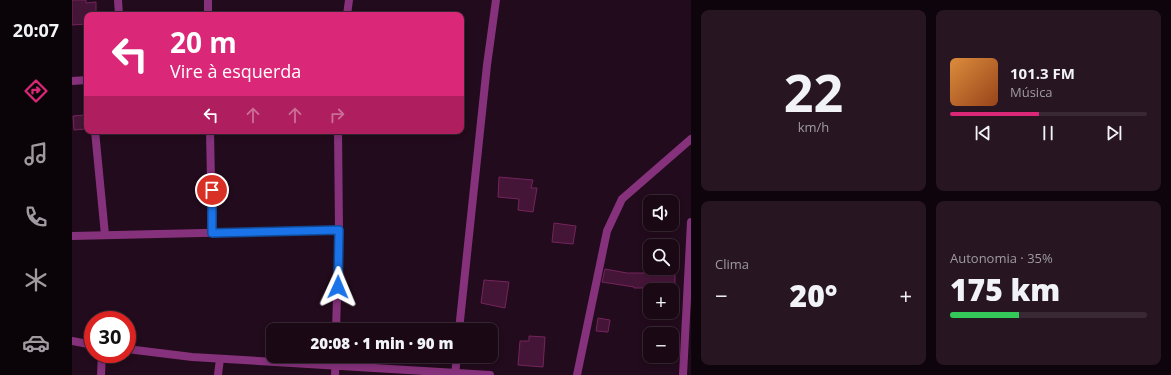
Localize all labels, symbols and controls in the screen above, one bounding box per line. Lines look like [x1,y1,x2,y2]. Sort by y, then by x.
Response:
text: 20:07 [13,18,59,42]
text: 20 m [170,23,237,61]
icon: left [104,28,156,80]
text: 22 [784,56,843,127]
text: Vire à esquerda [170,59,301,83]
text: 101.3 FM [1010,63,1075,83]
icon: directions [22,77,50,105]
text: Música [1010,83,1053,101]
icon: left [200,104,222,126]
icon: ahead [242,104,264,126]
icon: ahead [284,104,306,126]
icon: right [326,104,348,126]
text: km/h [798,118,829,136]
icon: previous [972,122,994,144]
icon: pause [1037,122,1059,144]
icon: next [1103,122,1125,144]
icon: music [22,140,50,168]
pin [195,173,229,207]
icon: arrive [201,179,223,201]
map controls [643,195,679,363]
button: sound [643,195,679,231]
icon: phone [22,203,50,231]
button: search [643,239,679,275]
text: Autonomia · 35% [950,249,1053,267]
text: Clima [715,255,749,273]
icon: climate [22,266,50,294]
position arrow [317,266,359,308]
text: 175 km [950,269,1060,310]
text: 20° [790,275,837,316]
text: − [715,280,728,310]
text: + [899,280,912,310]
button: + [643,283,679,319]
speed limit sign: 30 [84,311,136,363]
button: − [643,327,679,363]
icon: car [22,329,50,357]
text: 20:08 · 1 min · 90 m [311,333,453,353]

